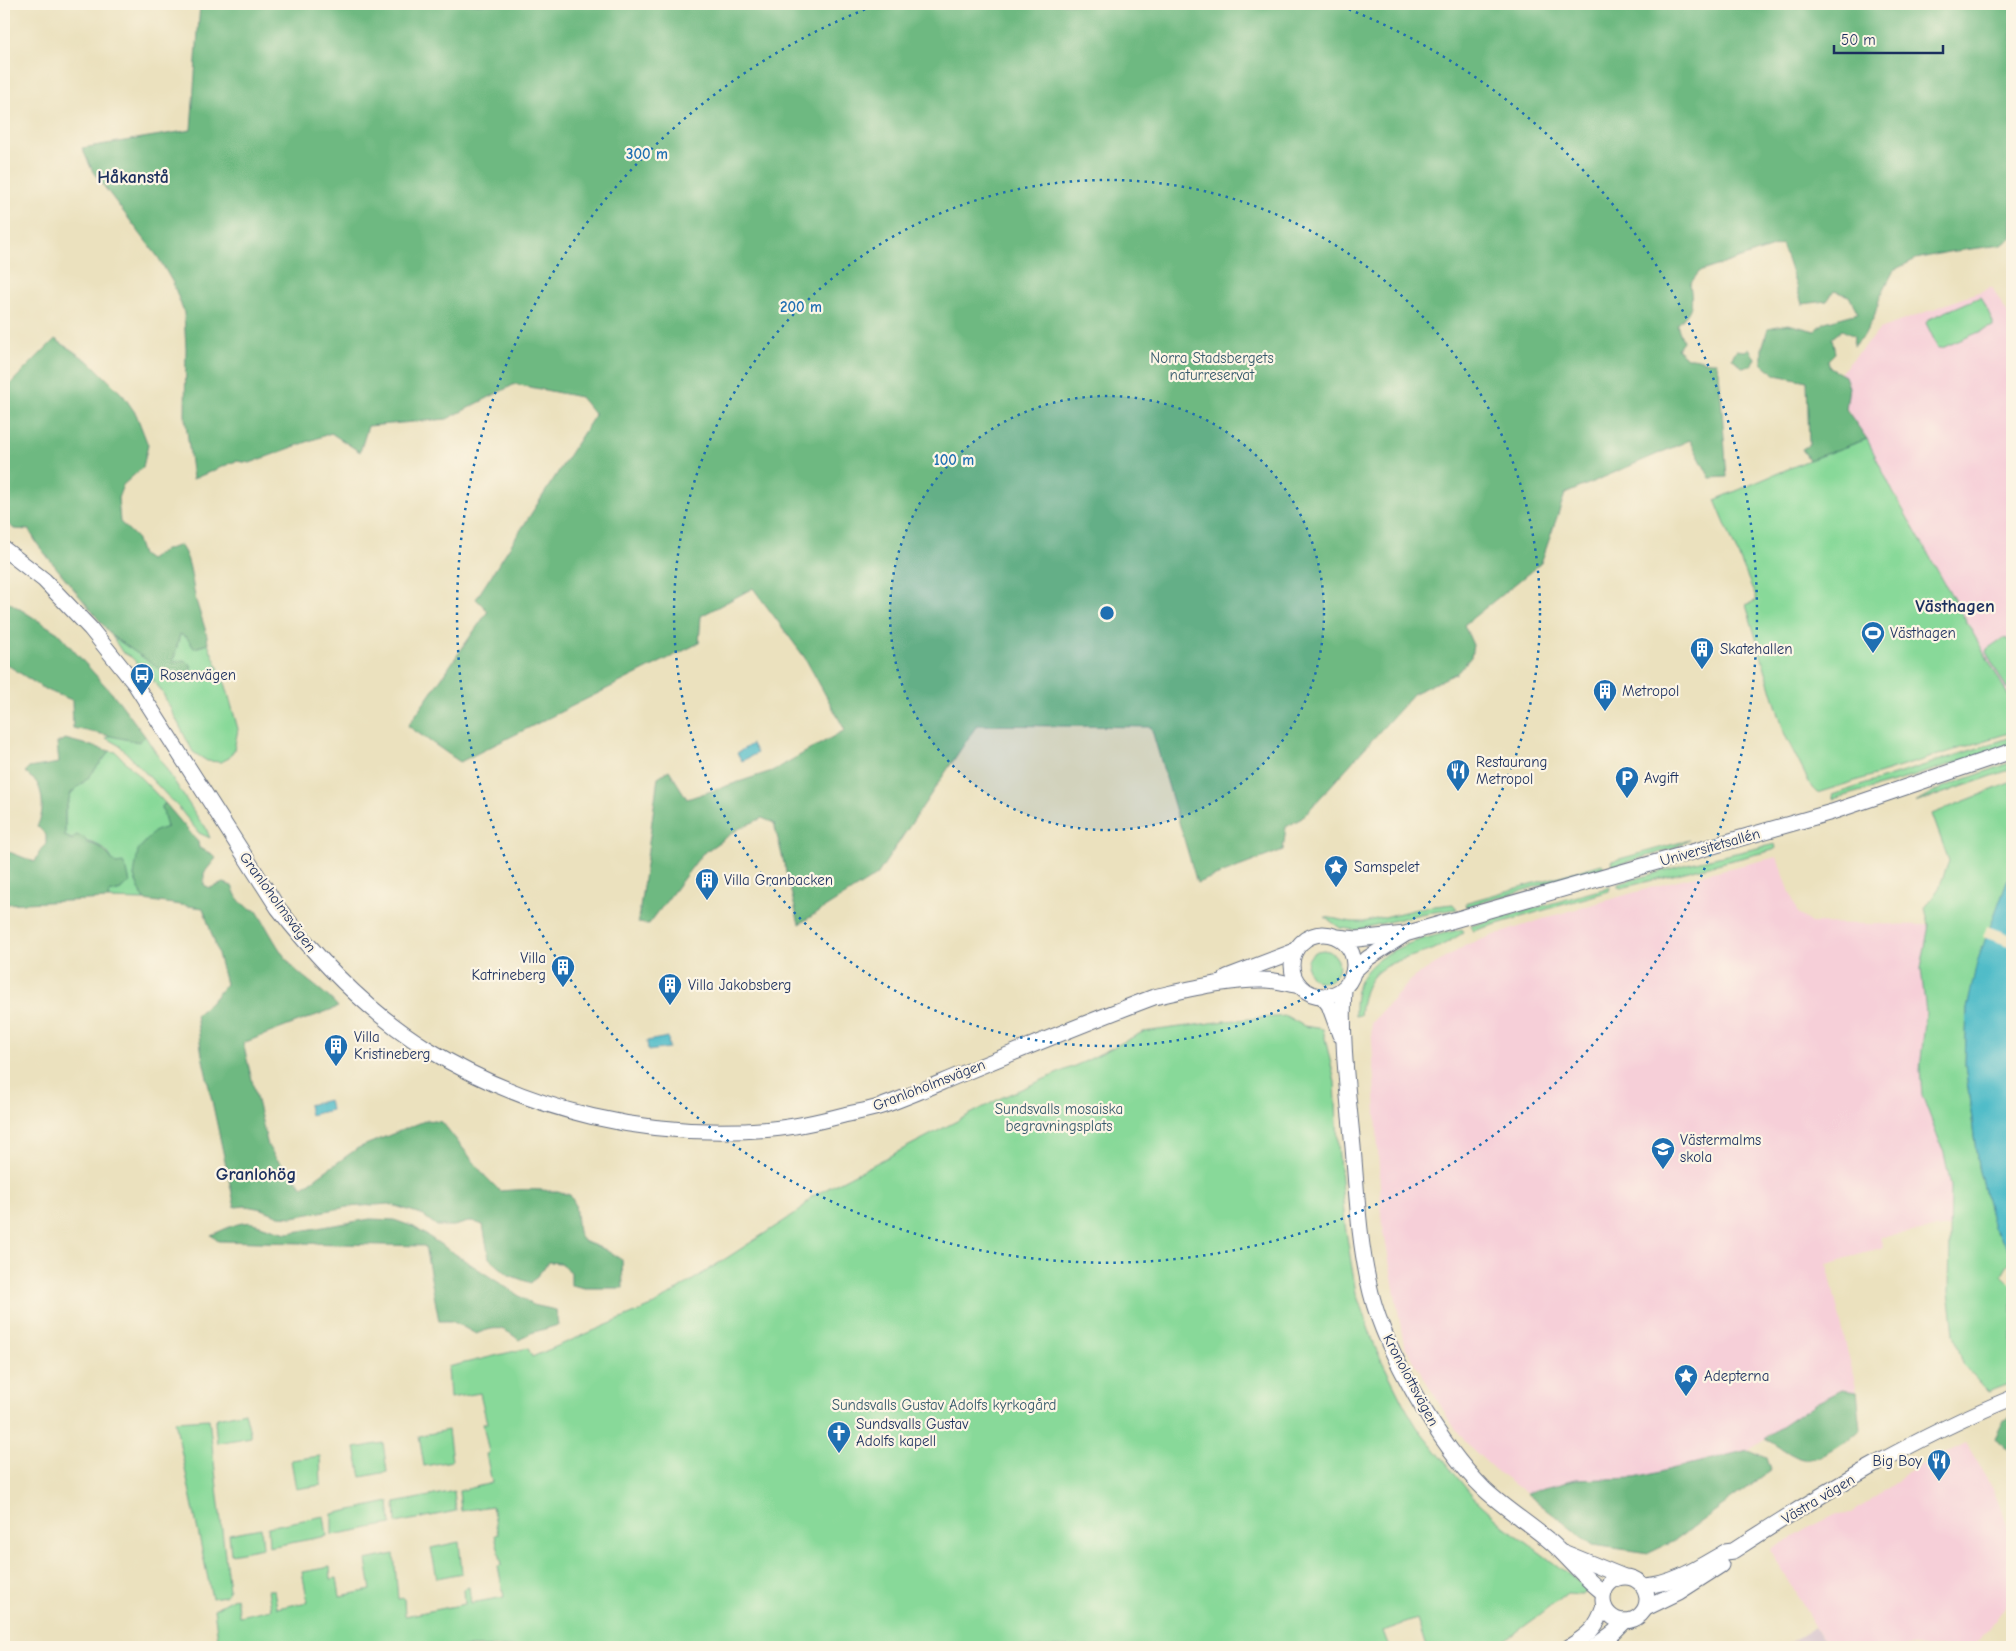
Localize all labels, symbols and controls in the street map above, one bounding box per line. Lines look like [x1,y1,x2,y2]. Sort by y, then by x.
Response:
scale bar [1834,22,1942,54]
text: 50 m [1841,31,1876,49]
text: 300 m [626,145,668,163]
district label: Håkanstå [97,167,169,188]
text: 200 m [780,298,822,316]
park label: Norra Stadsbergets naturreservat [1150,349,1274,384]
text: 100 m [934,451,974,469]
district label: Västhagen [1915,596,1995,617]
centre of rings [1098,604,1116,622]
sports icon: Västhagen [1860,620,1886,654]
place label: Västhagen [1890,624,1956,642]
building icon: Skatehallen [1689,636,1715,670]
place label: Skatehallen [1720,640,1793,658]
bus stop icon: Rosenvägen [129,662,155,696]
place label: Rosenvägen [160,666,236,684]
building icon: Metropol [1592,678,1618,712]
place label: Metropol [1622,682,1679,700]
place label: Restaurang Metropol [1476,753,1547,788]
restaurant icon: Restaurang Metropol [1445,758,1471,792]
parking icon: Avgift [1614,765,1640,799]
place label: Avgift [1644,769,1679,787]
street label: Universitetsallén [1658,824,1762,870]
street label: Granloholmsvägen [236,849,320,955]
place icon: Samspelet [1323,854,1349,888]
place label: Samspelet [1354,858,1420,876]
building icon: Villa Granbacken [694,867,720,901]
place label: Villa Granbacken [724,871,833,889]
place label: Villa Katrineberg [471,949,546,984]
building icon: Villa Katrineberg [550,954,576,988]
building icon: Villa Jakobsberg [657,972,683,1006]
place label: Villa Jakobsberg [688,976,791,994]
place label: Villa Kristineberg [354,1028,431,1063]
building icon: Villa Kristineberg [323,1033,349,1067]
street label: Granloholmsvägen [870,1055,988,1115]
park label: Sundsvalls mosaiska begravningsplats [995,1100,1123,1135]
place label: Västermalms skola [1680,1131,1761,1166]
school or university icon: Västermalms skola [1650,1136,1676,1170]
district label: Granlohög [216,1164,296,1185]
street label: Kronolottsvägen [1379,1331,1443,1429]
place icon: Adepterna [1673,1363,1699,1397]
place label: Adepterna [1704,1367,1769,1385]
park label: Sundsvalls Gustav Adolfs kyrkogård [832,1396,1056,1414]
place label: Sundsvalls Gustav Adolfs kapell [856,1415,969,1450]
church icon: Sundsvalls Gustav Adolfs kapell [826,1420,852,1454]
restaurant icon: Big Boy [1926,1448,1952,1482]
place label: Big Boy [1872,1452,1922,1470]
street label: Västra vägen [1778,1470,1858,1528]

